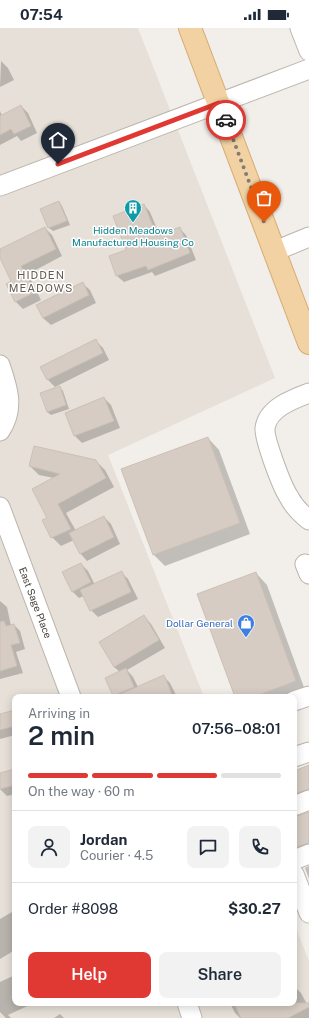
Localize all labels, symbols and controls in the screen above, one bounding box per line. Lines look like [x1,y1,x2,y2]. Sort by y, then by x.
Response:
text: 07:54 [20,6,63,23]
courier [206,100,246,140]
icon: car [215,109,237,131]
pin [41,123,75,164]
icon: home [47,129,69,151]
pin [247,181,281,222]
icon: bag [253,187,275,209]
building icon: Hidden Meadows Manufactured Housing Co [123,198,143,223]
place label: Hidden Meadows Manufactured Housing Co [72,224,194,248]
district label: HIDDEN MEADOWS [9,269,73,294]
street label: East Sage Place [17,565,55,640]
shop icon: Dollar General [236,613,256,638]
place label: Dollar General [166,617,233,629]
text: Arriving in [28,706,90,721]
text: 2 min [28,720,95,751]
text: 07:56–08:01 [192,720,281,737]
text: On the way · 60 m [28,784,134,799]
button: person [28,826,70,868]
button: chat [187,826,229,868]
button: phone [239,826,281,868]
text: Jordan [80,831,127,848]
text: Courier · 4.5 [80,848,153,863]
text: Order #8098 [28,900,118,917]
text: $30.27 [228,900,281,917]
button: Help [28,952,151,998]
button: Share [159,952,281,998]

